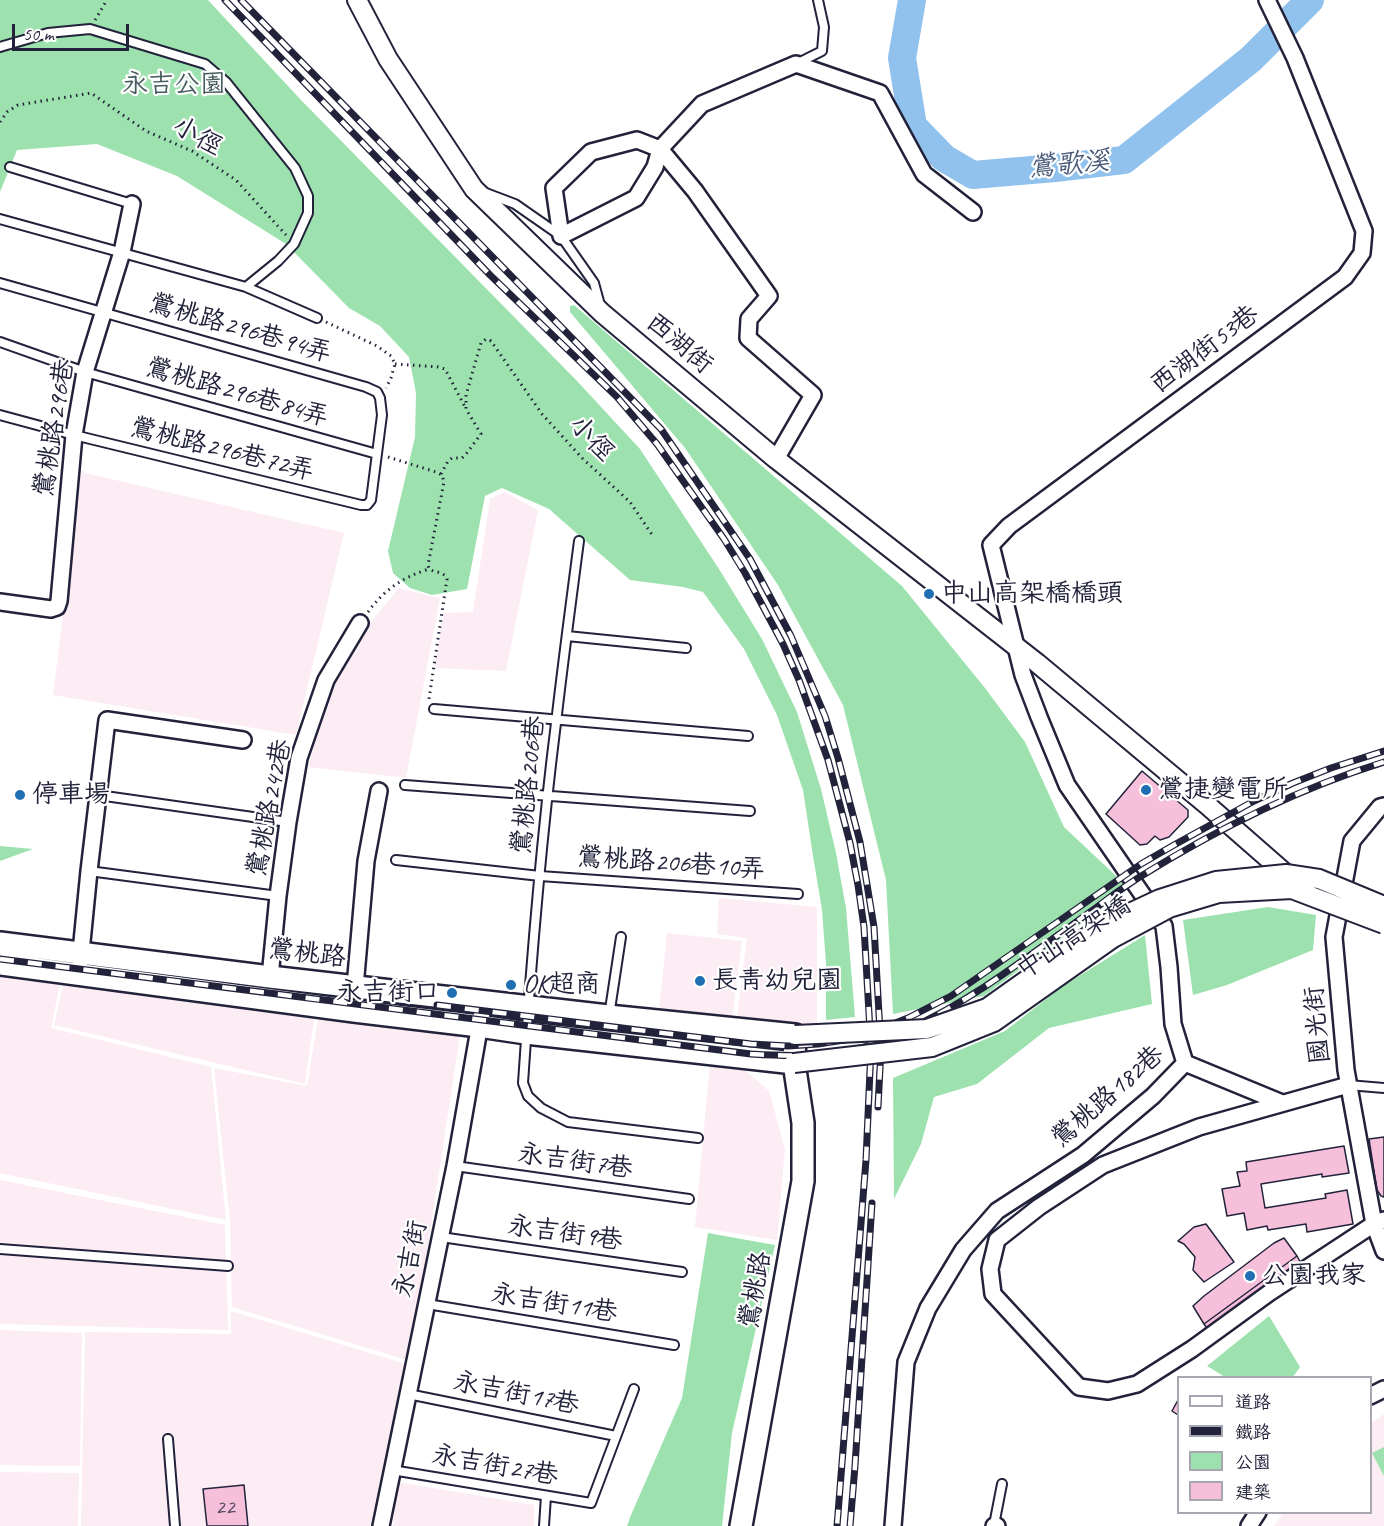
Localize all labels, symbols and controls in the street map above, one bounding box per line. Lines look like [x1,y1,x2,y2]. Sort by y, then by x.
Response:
scale bar [15,12,132,50]
text: 50 m [23,23,54,45]
park label: 永吉公園 [122,69,226,101]
street label: 小徑 [167,111,227,163]
water label: 鶯歌溪 [1027,145,1111,185]
street label: 鶯桃路296巷94弄 [145,288,335,370]
street label: 西湖街53巷 [1145,299,1265,401]
street label: 西湖街 [639,307,719,381]
street label: 鶯桃路296巷84弄 [142,352,332,434]
street label: 鶯桃路296巷 [29,357,81,499]
street label: 小徑 [562,409,620,469]
street label: 鶯桃路296巷72弄 [127,412,317,488]
place label: 中山高架橋橋頭 [941,578,1123,610]
marker: 中山高架橋橋頭 [922,587,936,601]
street label: 鶯桃路206巷 [506,714,552,856]
street label: 鶯桃路242巷 [241,737,299,879]
place label: 鶯捷變電所 [1158,774,1288,806]
place label: 停車場 [32,779,110,811]
marker: 鶯捷變電所 [1139,783,1153,797]
marker: 停車場 [13,788,27,802]
street label: 鶯桃路206巷10弄 [576,842,766,886]
street label: 中山高架橋 [1011,890,1137,986]
street label: 鶯桃路 [266,934,348,974]
place label: 長青幼兒園 [712,965,842,997]
place label: OK超商 [523,969,601,1001]
marker: 長青幼兒園 [693,974,707,988]
place label: 永吉街口 [336,977,440,1009]
marker: OK超商 [504,978,518,992]
street label: 國光街 [1299,985,1337,1065]
marker: 永吉街口 [445,986,459,1000]
street label: 鶯桃路182巷 [1045,1040,1171,1154]
street label: 永吉街7巷 [516,1139,634,1185]
street label: 永吉街9巷 [506,1211,624,1257]
street label: 永吉街 [388,1218,434,1300]
street label: 鶯桃路 [734,1249,778,1331]
place label: 公園我家 [1262,1260,1366,1292]
marker: 公園我家 [1243,1269,1257,1283]
street label: 永吉街11巷 [489,1279,619,1329]
street label: 永吉街17巷 [450,1367,582,1421]
legend [1177,1376,1372,1514]
text: 道路 [1235,1391,1271,1413]
text: 鐵路 [1235,1421,1271,1443]
street label: 永吉街27巷 [430,1440,560,1492]
text: 公園 [1235,1451,1271,1473]
text: 建築 [1235,1481,1271,1503]
house number: 22 [215,1495,235,1521]

